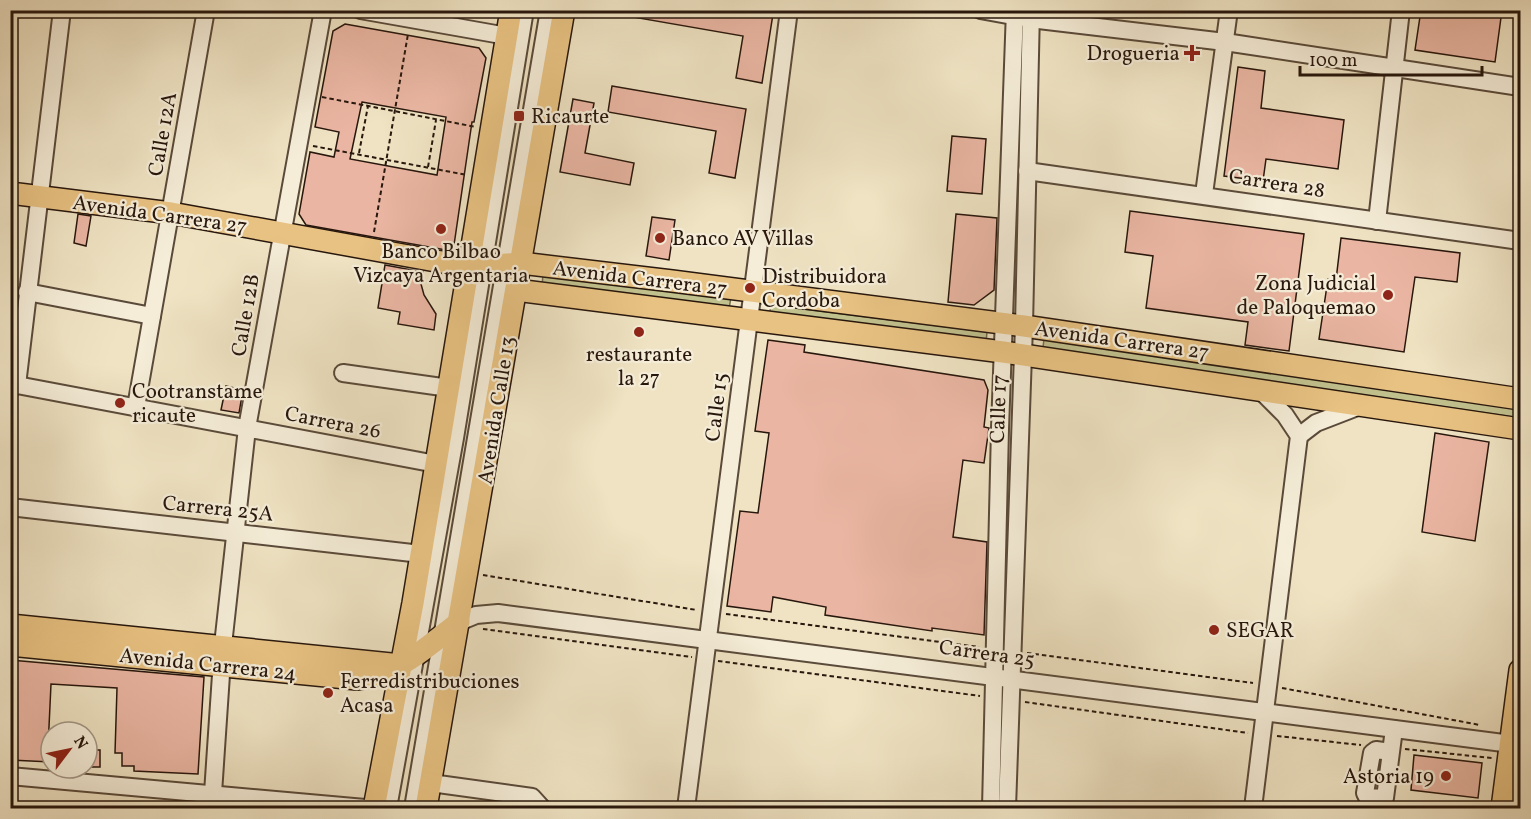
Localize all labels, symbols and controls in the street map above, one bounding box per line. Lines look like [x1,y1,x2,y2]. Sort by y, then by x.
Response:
scale bar [1300,39,1482,77]
place label: Drogueria [1087,40,1180,69]
marker: Drogueria [1185,46,1199,60]
text: 100 m [1309,49,1358,74]
street label: Calle 12A [142,90,185,179]
place label: Ricaurte [531,103,609,132]
marker: Ricaurte [512,109,526,123]
street label: Carrera 28 [1227,163,1327,206]
street label: Avenida Carrera 27 [71,189,249,242]
marker: Banco Bilbao Vizcaya Argentaria [434,222,448,236]
place label: Banco AV Villas [672,225,814,254]
marker: Banco AV Villas [653,231,667,245]
place label: Banco Bilbao Vizcaya Argentaria [353,238,529,291]
street label: Avenida Carrera 27 [551,254,729,305]
place label: Distribuidora Cordoba [762,263,887,316]
place label: Zona Judicial de Paloquemao [1236,270,1376,323]
street label: Calle 12B [225,272,268,359]
marker: Distribuidora Cordoba [743,281,757,295]
marker: Zona Judicial de Paloquemao [1381,288,1395,302]
street label: Avenida Carrera 27 [1033,315,1211,368]
marker: restaurante la 27 [632,325,646,339]
street label: Avenida Calle 13 [471,334,523,486]
place label: restaurante la 27 [586,341,692,394]
street label: Calle 15 [699,371,736,443]
street label: Calle 17 [984,374,1015,444]
place label: Cootranstame ricaute [132,378,263,431]
marker: Cootranstame ricaute [113,396,127,410]
street label: Carrera 26 [282,400,383,447]
street label: Carrera 25A [161,489,275,530]
place label: SEGAR [1226,617,1294,646]
marker: SEGAR [1207,623,1221,637]
street label: Carrera 25 [937,633,1037,676]
street label: Avenida Carrera 24 [118,642,298,689]
place label: Ferredistribuciones Acasa [340,668,520,721]
marker: Ferredistribuciones Acasa [321,686,335,700]
north arrow [39,720,99,780]
text: N [68,732,93,754]
place label: Astoria 19 [1343,763,1434,792]
marker: Astoria 19 [1439,769,1453,783]

